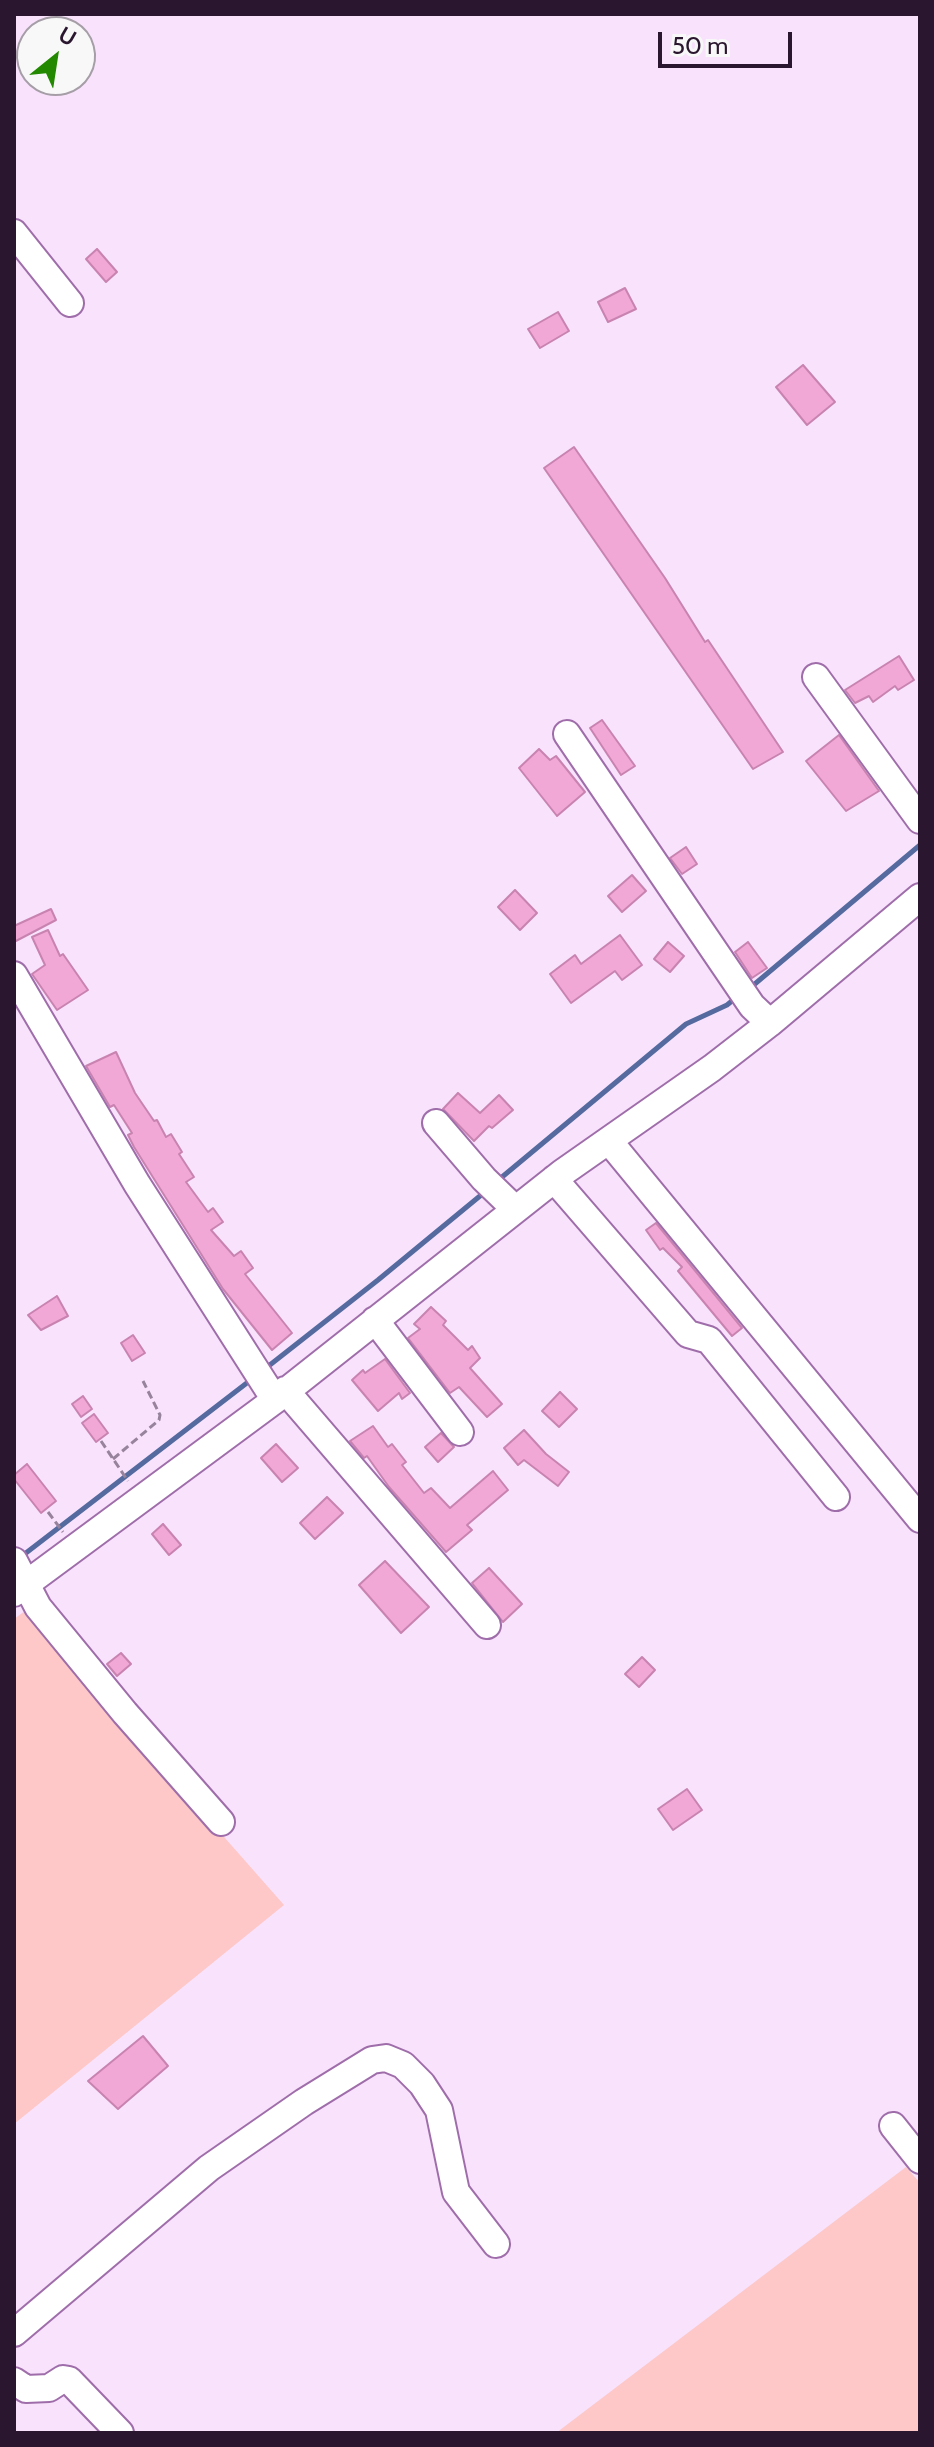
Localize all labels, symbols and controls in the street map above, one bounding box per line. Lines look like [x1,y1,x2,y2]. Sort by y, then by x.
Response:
north arrow [16,16,96,96]
scale bar [662,16,796,66]
text: U [54,21,81,52]
text: 50 m [672,31,728,60]

